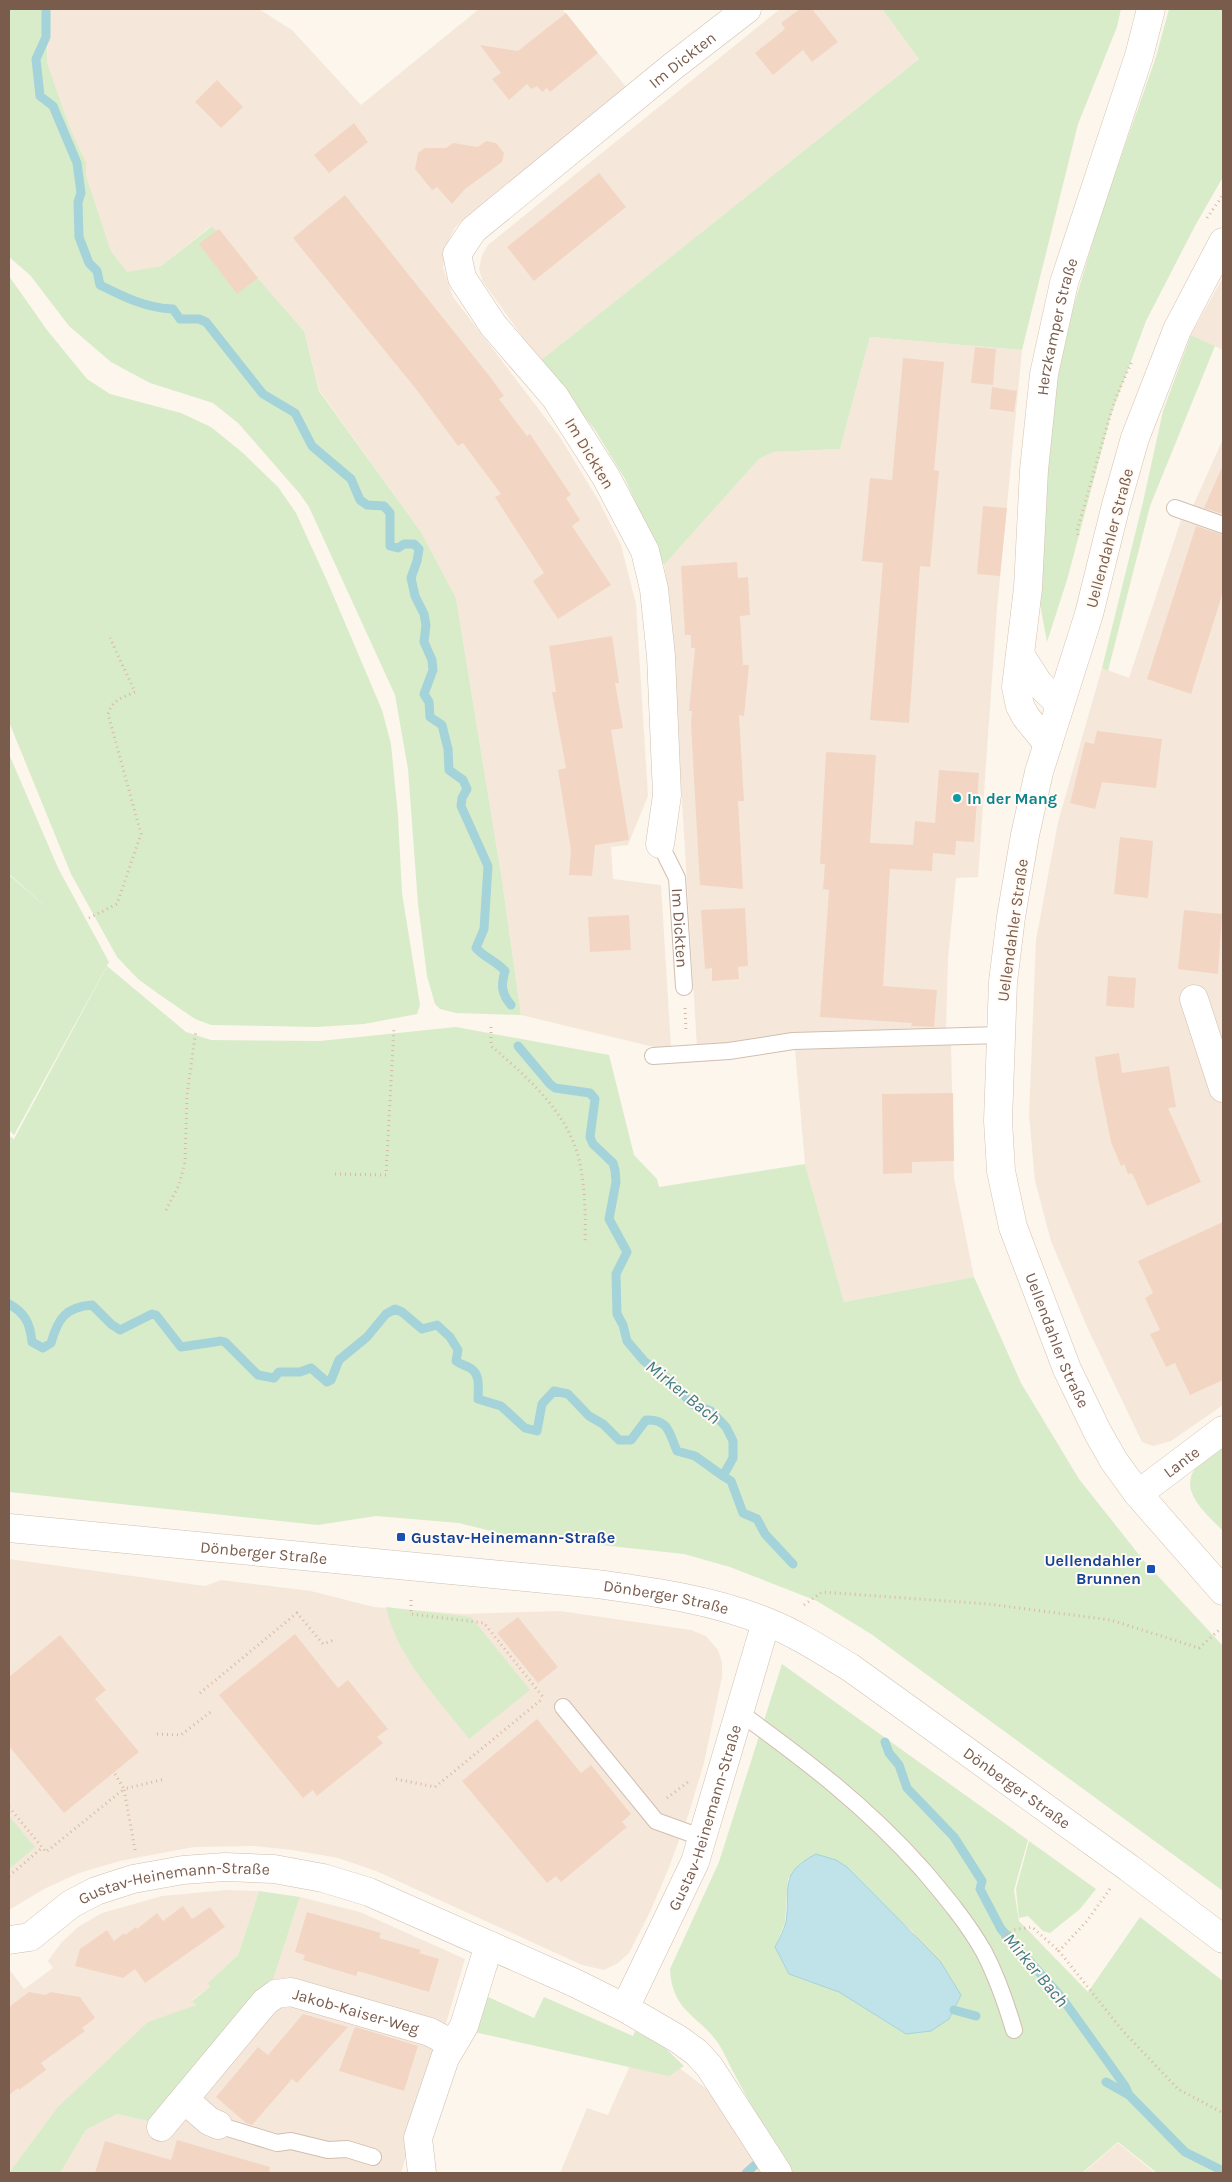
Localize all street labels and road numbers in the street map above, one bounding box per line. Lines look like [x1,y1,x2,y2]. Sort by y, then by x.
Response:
street label: Im Dickten [645,28,720,92]
street label: Herzkamper Straße [1033,255,1082,396]
street label: Im Dickten [561,414,618,492]
street label: Uellendahler Straße [1082,466,1137,610]
street label: Uellendahler Straße [993,857,1032,1003]
street label: Im Dickten [668,887,692,968]
street label: Uellendahler Straße [1021,1270,1093,1411]
street label: Lante [1160,1442,1203,1482]
street label: Dönberger Straße [199,1537,328,1568]
street label: Dönberger Straße [602,1576,731,1618]
street label: Gustav-Heinemann-Straße [664,1722,745,1914]
street label: Dönberger Straße [960,1743,1074,1833]
street label: Gustav-Heinemann-Straße [75,1858,270,1909]
street label: Jakob-Kaiser-Weg [291,1984,421,2038]

